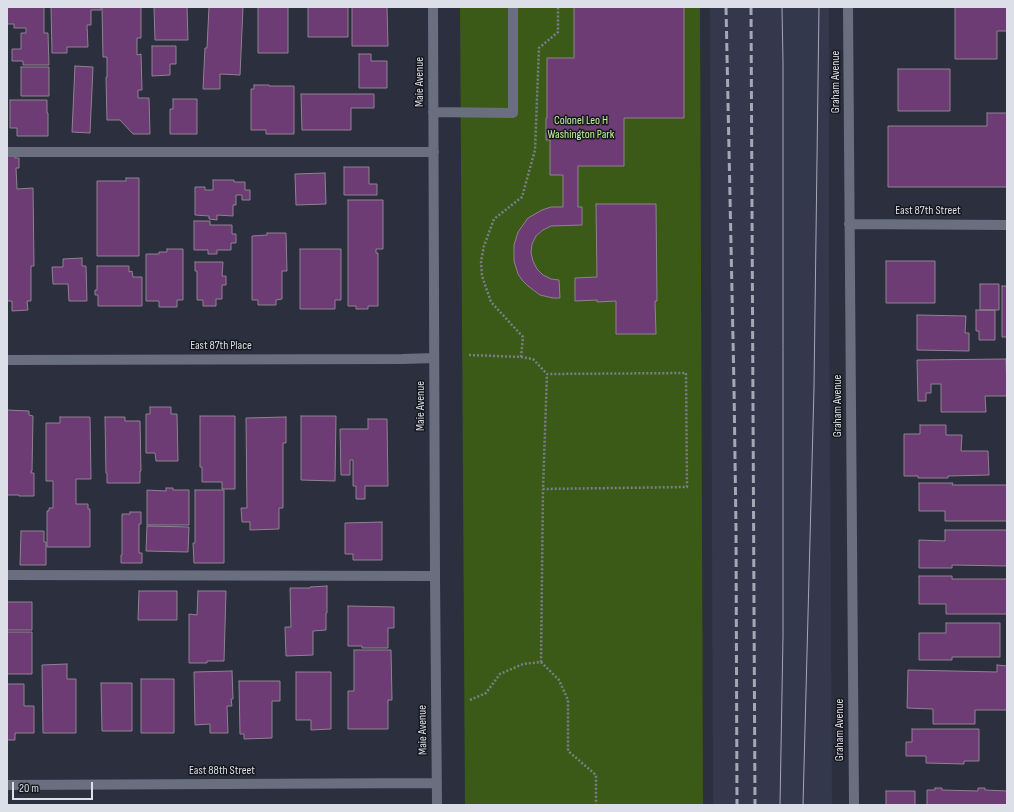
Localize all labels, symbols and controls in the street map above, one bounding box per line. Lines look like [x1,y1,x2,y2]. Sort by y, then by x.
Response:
street label: Graham Avenue [829,51,843,113]
street label: Maie Avenue [413,57,427,107]
park label: Colonel Leo H Washington Park [548,114,614,142]
street label: East 87th Street [895,204,961,218]
street label: East 87th Place [190,339,252,353]
street label: Graham Avenue [831,375,845,437]
street label: Maie Avenue [414,381,428,431]
street label: Graham Avenue [833,699,847,761]
street label: Maie Avenue [415,705,431,755]
street label: East 88th Street [189,764,255,778]
scale bar [14,774,95,800]
text: 20 m [19,781,39,796]

